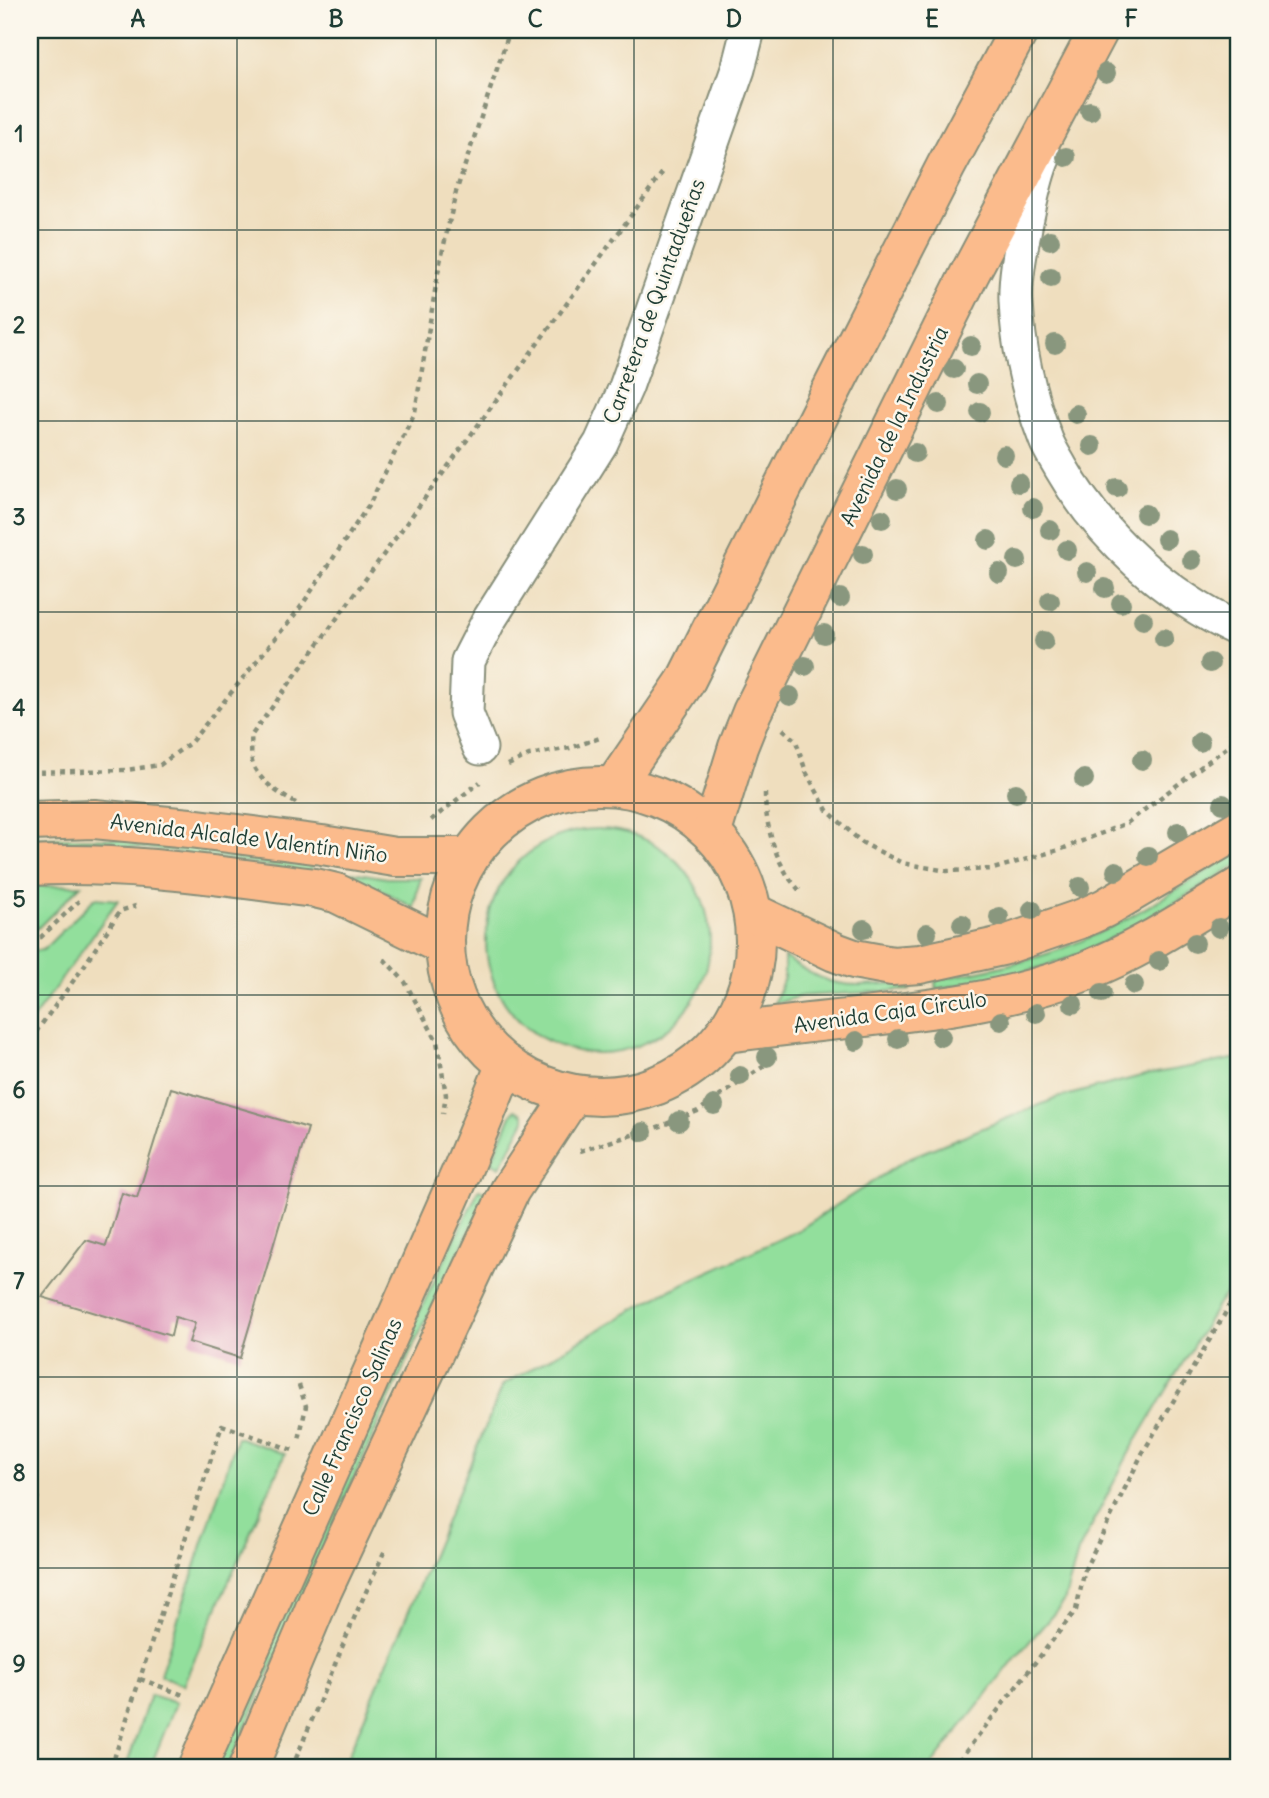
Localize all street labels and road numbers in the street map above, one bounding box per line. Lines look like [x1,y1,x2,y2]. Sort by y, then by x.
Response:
street label: Carretera de Quintadueñas [597,175,711,427]
street label: Avenida de la Industria [834,322,954,530]
street label: Avenida Alcalde Valentín Niño [109,808,389,868]
street label: Avenida Caja Círculo [792,985,988,1039]
street label: Calle Francisco Salinas [296,1314,408,1520]

